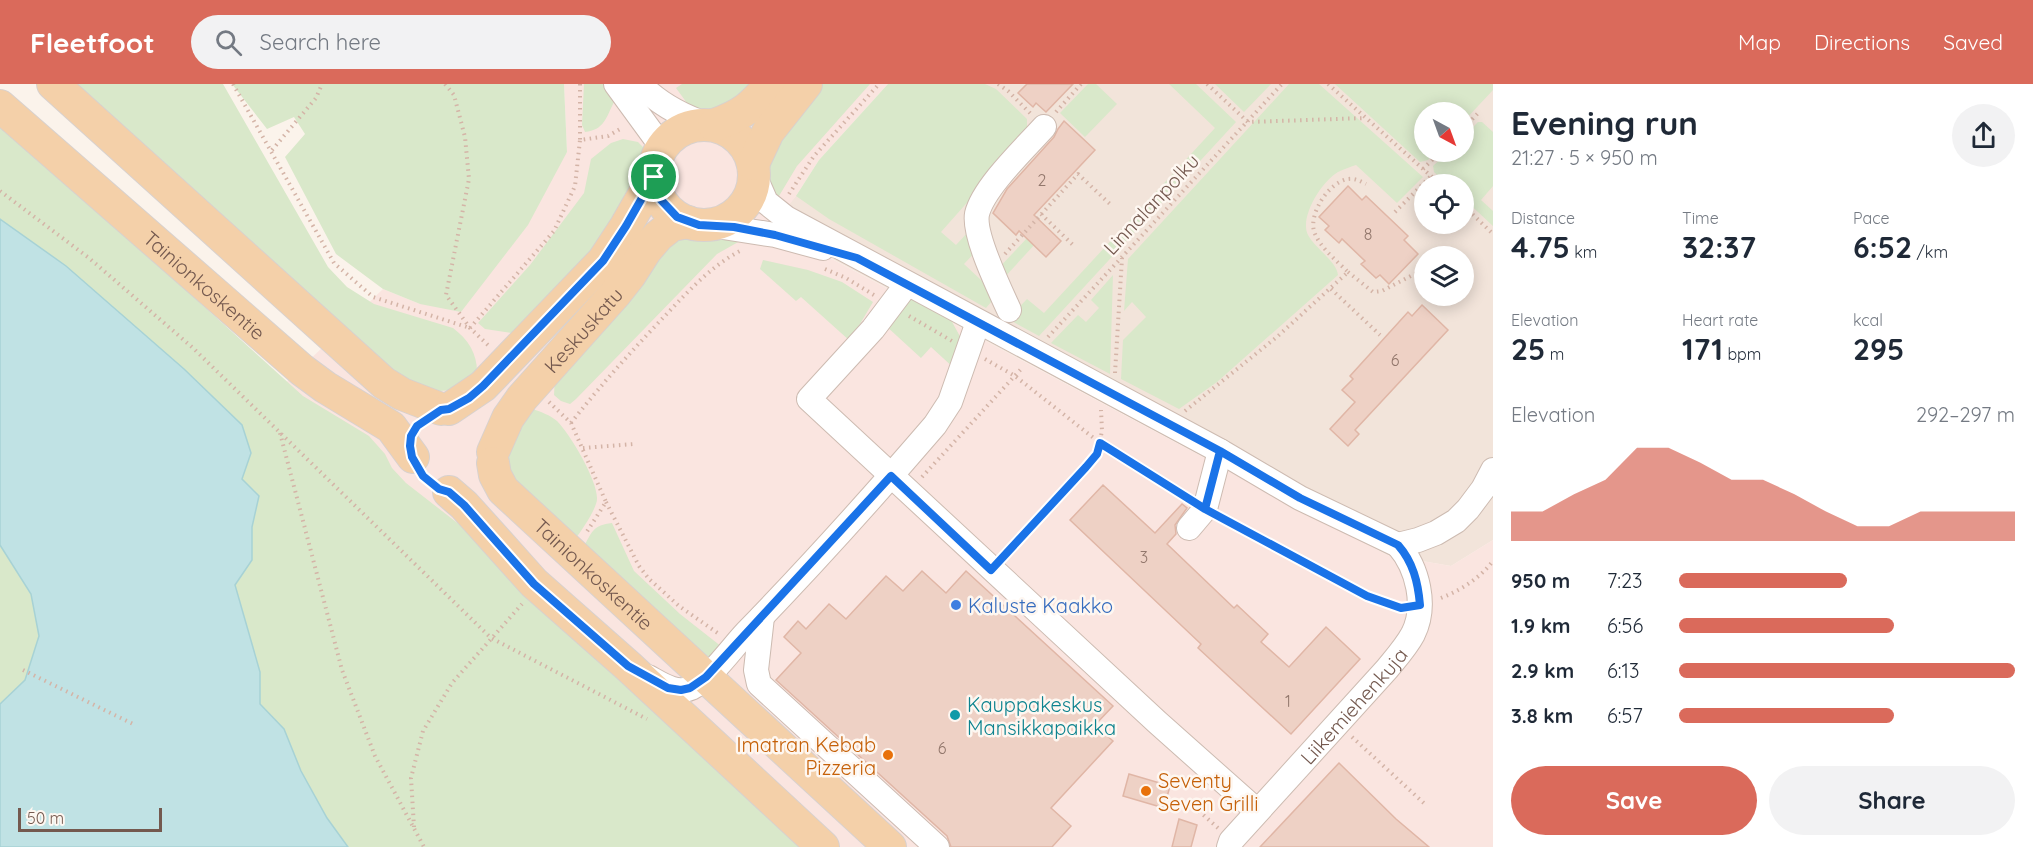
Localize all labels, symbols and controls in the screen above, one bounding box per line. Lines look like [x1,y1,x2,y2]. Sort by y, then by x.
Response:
search box [191,15,611,69]
text: Fleetfoot [30,25,155,60]
icon: search [212,26,245,59]
text: Search here [260,28,381,56]
text: Map [1738,29,1781,55]
text: Directions [1814,29,1910,55]
text: Saved [1943,29,2003,55]
north arrow [1414,102,1474,162]
map controls [1414,102,1474,306]
text: Evening run [1511,102,1698,143]
button: share [1952,104,2015,167]
text: 21:27 · 5 × 950 m [1511,145,1658,170]
street label: Linnalanpolku [1098,148,1204,260]
pin [628,151,679,202]
icon: arrive [637,160,670,193]
house number: 2 [1038,170,1047,190]
button: locate [1414,174,1474,234]
text: Distance [1511,208,1575,228]
text: Time [1682,208,1719,228]
text: Pace [1853,208,1889,228]
house number: 8 [1364,224,1372,244]
street label: Tainionkoskentie [139,225,271,345]
text: 4.75 [1511,228,1570,266]
text: 32:37 [1682,228,1756,266]
text: 6:52 [1853,228,1912,266]
text: km [1570,242,1597,262]
text: /km [1912,242,1948,262]
button: layers [1414,246,1474,306]
street label: Keskuskatu [538,282,628,378]
text: Elevation [1511,310,1578,330]
text: Heart rate [1682,310,1758,330]
text: kcal [1853,310,1883,330]
text: 25 [1511,330,1545,368]
text: 171 [1682,330,1723,368]
text: 295 [1853,330,1904,368]
text: m [1545,344,1564,364]
text: bpm [1723,344,1761,364]
house number: 6 [1391,350,1400,370]
text: Elevation [1511,402,1595,427]
text: 292–297 m [1916,402,2015,427]
street label: Tainionkoskentie [529,513,659,635]
house number: 3 [1140,547,1148,567]
text: 950 m [1511,568,1570,593]
text: 7:23 [1607,568,1643,593]
place label: Kaluste Kaakko [968,593,1113,618]
marker: Kaluste Kaakko [949,598,963,612]
text: 1.9 km [1511,613,1571,638]
text: 6:56 [1607,613,1643,638]
street label: Liikemiehenkuja [1295,642,1412,769]
text: 2.9 km [1511,658,1574,683]
text: 6:13 [1607,658,1639,683]
house number: 1 [1285,691,1291,711]
place label: Kauppakeskus Mansikkapaikka [967,692,1116,740]
text: 3.8 km [1511,703,1573,728]
text: 6:57 [1607,703,1643,728]
marker: Kauppakeskus Mansikkapaikka [948,708,962,722]
place label: Imatran Kebab Pizzeria [737,732,876,780]
house number: 6 [938,738,947,758]
marker: Imatran Kebab Pizzeria [881,748,895,762]
button: Save [1511,766,1757,835]
button: Share [1769,766,2015,835]
place label: Seventy Seven Grilli [1158,768,1259,816]
marker: Seventy Seven Grilli [1139,784,1153,798]
scale bar [18,805,162,832]
text: 50 m [27,808,64,828]

